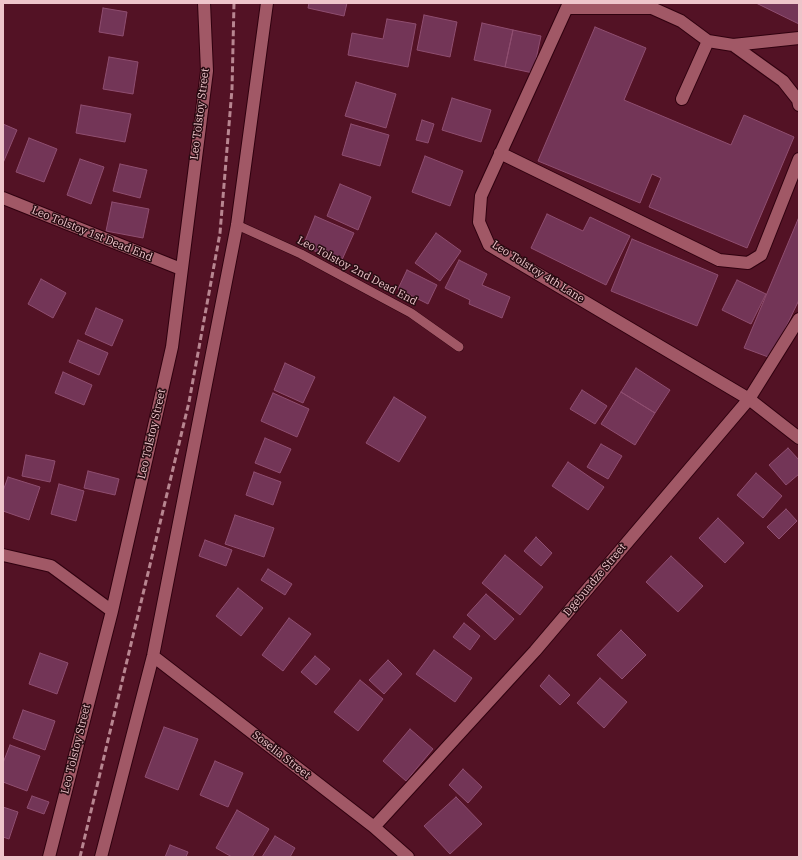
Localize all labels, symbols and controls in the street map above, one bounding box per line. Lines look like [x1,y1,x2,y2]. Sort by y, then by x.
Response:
street label: Leo Tolstoy Street [188,68,212,160]
street label: Leo Tolstoy 1st Dead End [30,204,154,264]
street label: Leo Tolstoy 2nd Dead End [295,234,419,308]
street label: Leo Tolstoy 4th Lane [489,238,587,306]
street label: Leo Tolstoy Street [135,388,169,480]
street label: Dgebuadze Street [561,541,629,619]
street label: Leo Tolstoy Street [58,703,94,795]
street label: Soselia Street [249,728,313,782]

